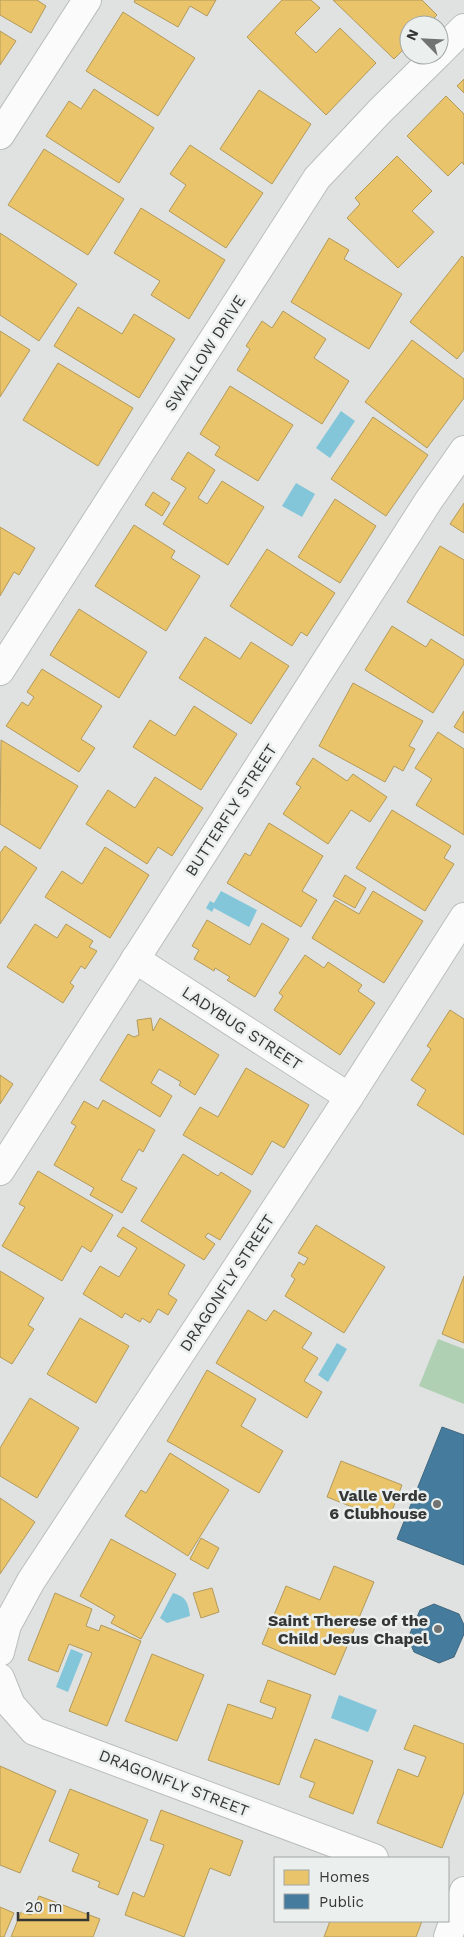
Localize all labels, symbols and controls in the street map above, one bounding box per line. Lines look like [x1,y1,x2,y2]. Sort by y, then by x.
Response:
north arrow [399,15,449,65]
text: N [403,27,422,43]
street label: SWALLOW DRIVE [161,292,249,414]
street label: BUTTERFLY STREET [181,740,281,880]
street label: LADYBUG STREET [178,982,306,1074]
street label: DRAGONFLY STREET [176,1211,279,1355]
place label: Valle Verde 6 Clubhouse [329,1486,427,1523]
marker: Valle Verde 6 Clubhouse [431,1498,443,1510]
place label: Saint Therese of the Child Jesus Chapel [268,1611,429,1648]
marker: Saint Therese of the Child Jesus Chapel [432,1623,444,1635]
street label: DRAGONFLY STREET [96,1746,252,1821]
legend [274,1857,449,1922]
text: Homes [319,1868,370,1886]
scale bar [18,1890,88,1922]
text: Public [319,1893,364,1911]
text: 20 m [25,1898,63,1916]

